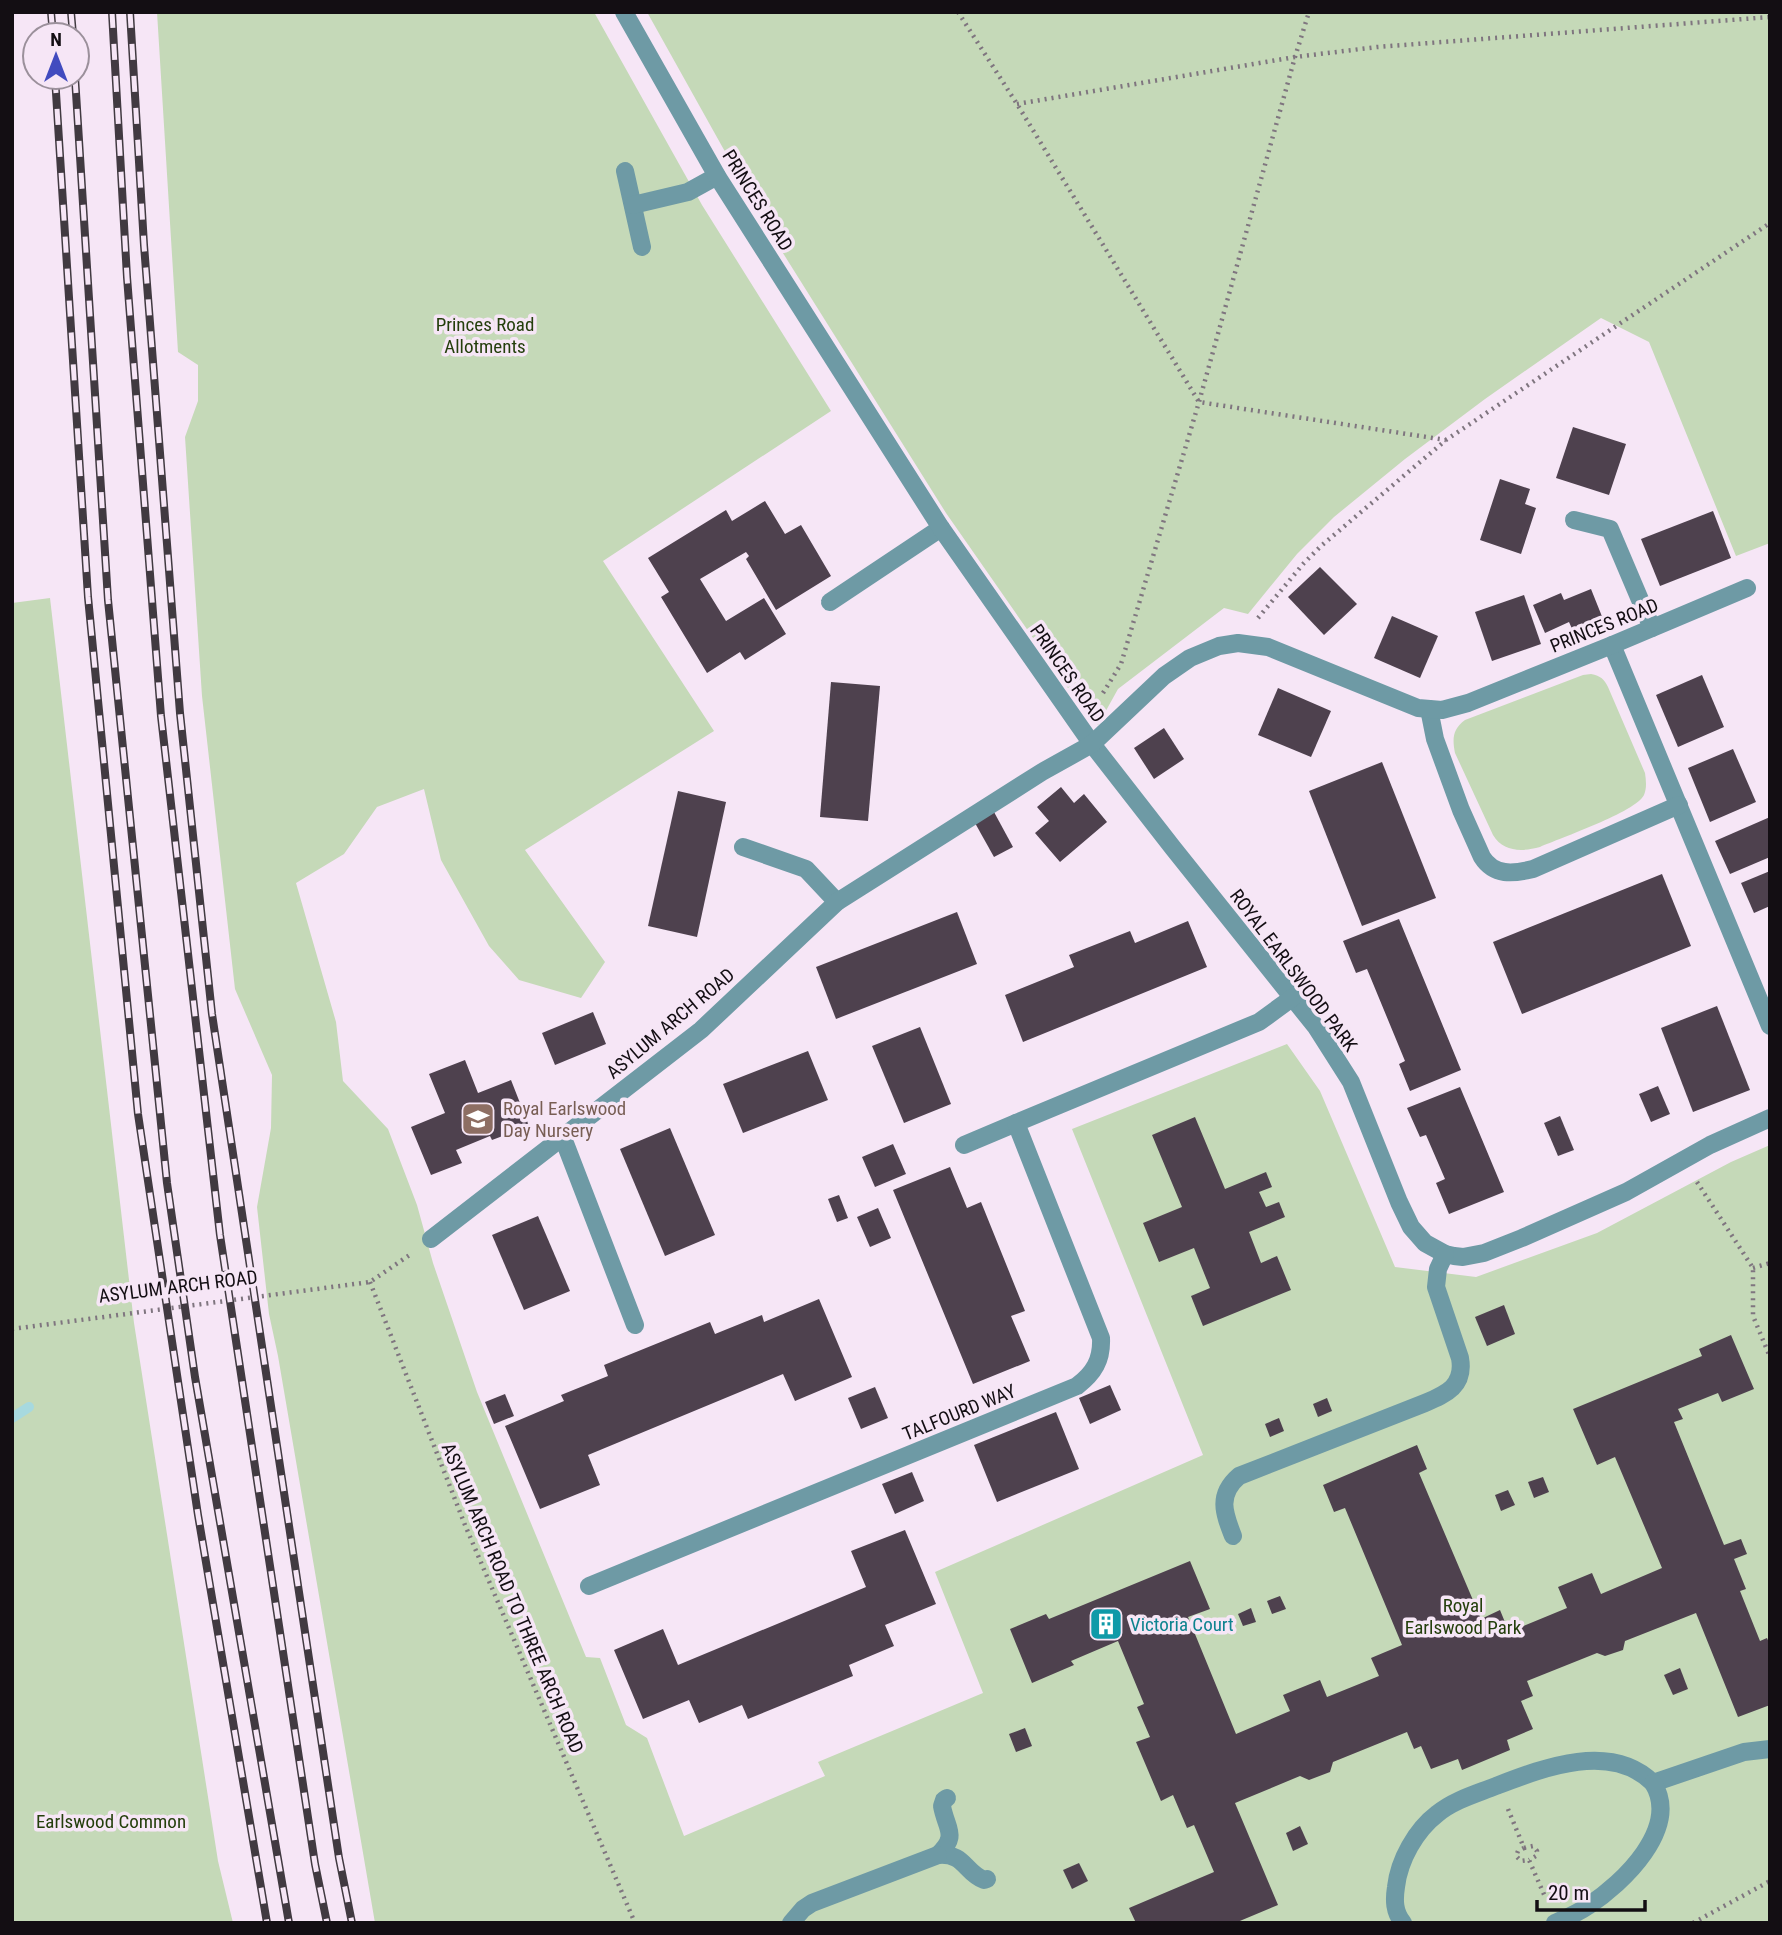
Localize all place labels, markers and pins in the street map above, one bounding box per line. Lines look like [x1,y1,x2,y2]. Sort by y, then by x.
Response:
place label: Royal Earlswood Day Nursery [503,1097,626,1142]
school or university icon: Royal Earlswood Day Nursery [459,1100,497,1138]
building icon: Victoria Court [1087,1605,1125,1643]
place label: Victoria Court [1130,1613,1234,1636]

